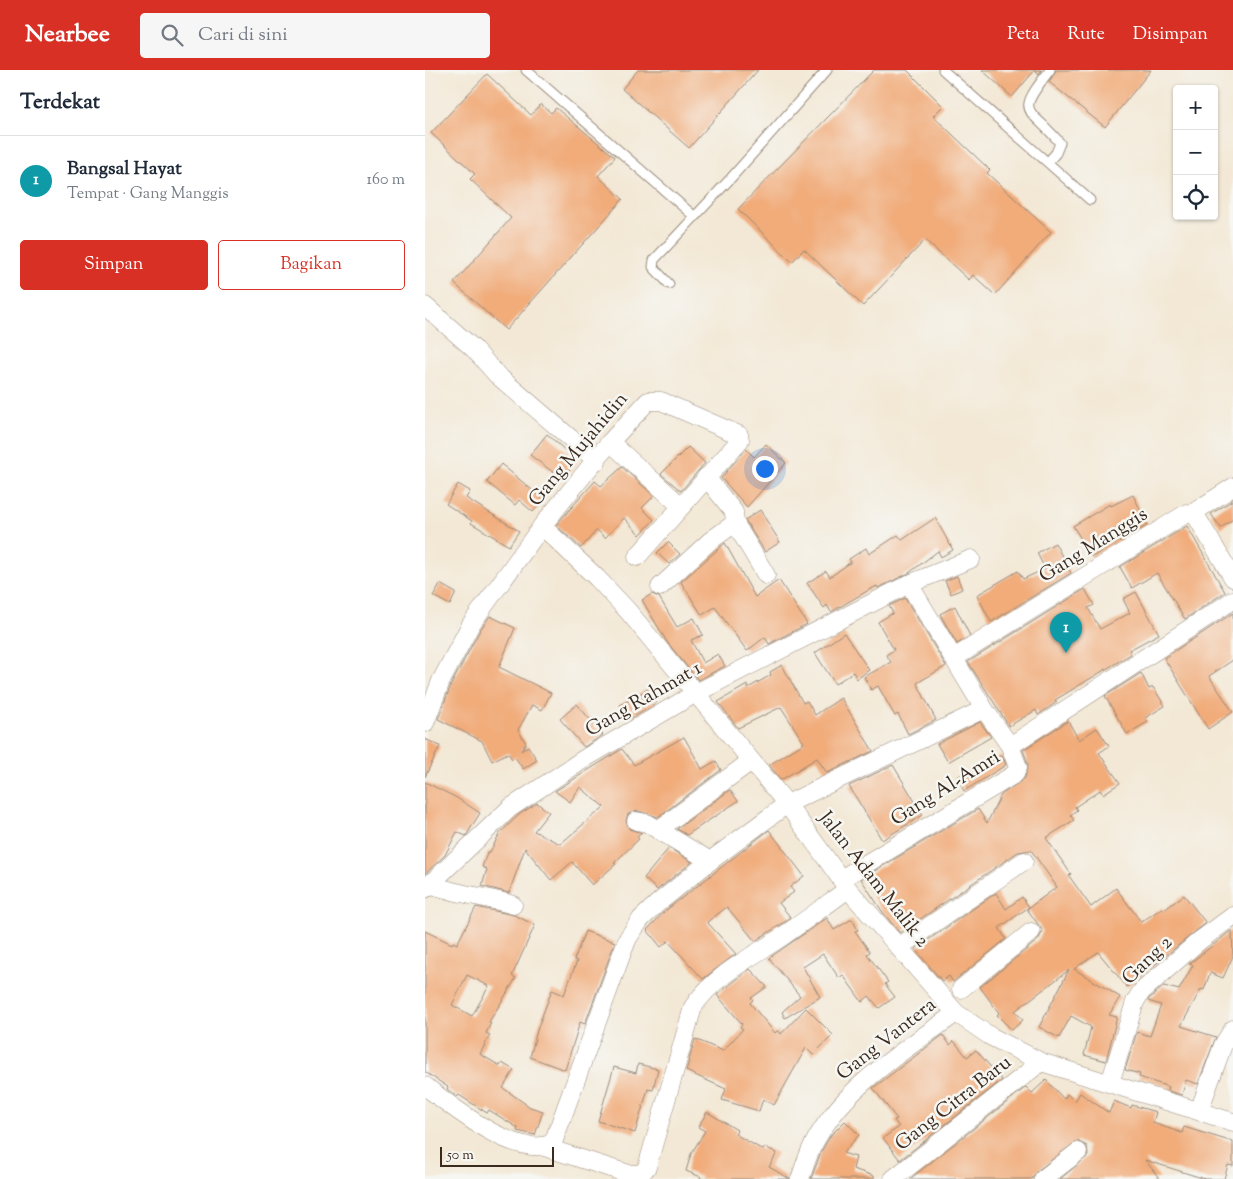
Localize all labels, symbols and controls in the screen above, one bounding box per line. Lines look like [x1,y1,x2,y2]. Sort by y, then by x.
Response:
search box [140,13,490,58]
text: Nearbee [25,18,110,52]
icon: search [158,21,186,49]
text: Cari di sini [198,22,288,49]
text: Peta [1007,22,1039,48]
text: Rute [1067,22,1105,48]
text: Disimpan [1133,22,1208,48]
map controls [1173,85,1218,220]
button: + [1173,85,1218,130]
text: Terdekat [20,88,100,118]
button: − [1173,130,1218,175]
text: Bangsal Hayat [67,156,182,183]
text: 1 [33,169,39,192]
text: 160 m [367,169,405,192]
button: locate [1173,175,1218,220]
text: Tempat · Gang Manggis [67,183,229,206]
button: Simpan [20,240,208,290]
button: Bagikan [218,240,405,290]
street label: Gang Mujahidin [522,386,636,514]
your location [752,456,778,482]
street label: Gang Manggis [1034,501,1154,591]
pin: 1 [1050,612,1082,653]
street label: Gang Rahmat 1 [580,655,708,745]
street label: Gang Al-Amri [886,744,1007,834]
street label: Jalan Adam Malik 2 [810,805,935,954]
street label: Gang 2 [1116,930,1180,992]
street label: Gang Vantera [831,992,943,1088]
street label: Gang Citra Baru [890,1049,1019,1159]
scale bar [440,1144,554,1167]
text: 50 m [447,1146,474,1166]

